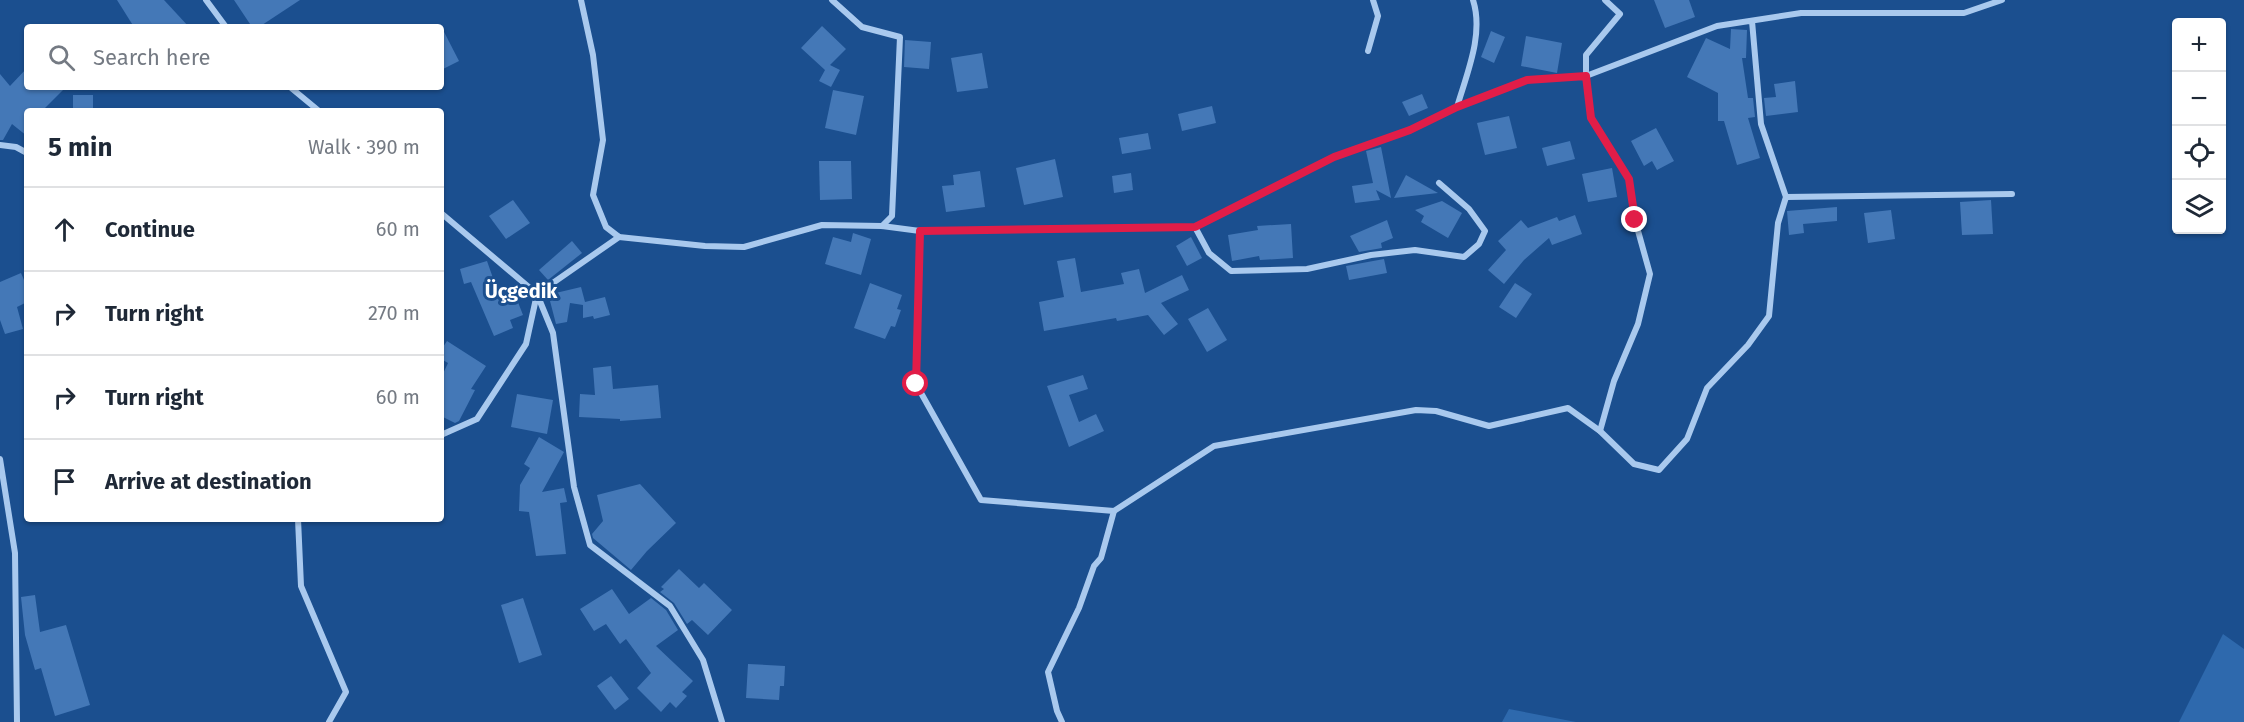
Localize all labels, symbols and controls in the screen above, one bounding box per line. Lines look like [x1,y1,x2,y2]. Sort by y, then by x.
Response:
map controls [2172,18,2226,234]
button: + [2172,18,2226,72]
search box [24,24,444,90]
icon: search [45,41,78,74]
text: Search here [93,44,211,71]
button: − [2172,72,2226,126]
button: locate [2172,126,2226,180]
text: 5 min [48,132,112,163]
text: Walk · 390 m [308,135,420,159]
button: layers [2172,180,2226,234]
route end [1621,206,1647,232]
icon: ahead [48,213,81,246]
text: Continue [105,216,195,243]
text: 60 m [376,217,420,241]
district label: Üçgedik [485,279,558,303]
icon: right [48,297,81,330]
text: Turn right [105,300,204,327]
text: 270 m [368,301,420,325]
route start [902,370,928,396]
icon: right [48,381,81,414]
text: Turn right [105,384,204,411]
text: 60 m [376,385,420,409]
icon: arrive [48,465,81,498]
text: Arrive at destination [105,468,312,495]

